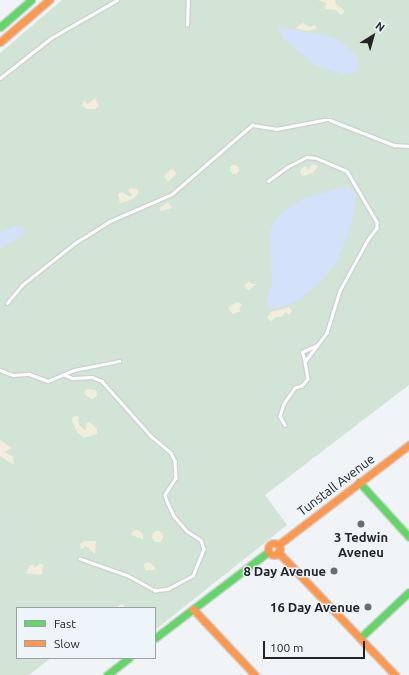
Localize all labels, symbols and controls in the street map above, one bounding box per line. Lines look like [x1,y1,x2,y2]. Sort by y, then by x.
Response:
north arrow [353,16,393,56]
text: N [373,19,387,34]
street label: Tunstall Avenue [294,451,378,519]
marker: 3 Tedwin Aveneu [356,519,366,529]
place label: 3 Tedwin Aveneu [334,530,388,561]
place label: 8 Day Avenue [243,563,326,579]
marker: 8 Day Avenue [329,566,339,576]
place label: 16 Day Avenue [270,599,360,615]
marker: 16 Day Avenue [363,602,373,612]
legend [16,607,156,659]
text: Fast [54,617,76,630]
scale bar [265,633,367,659]
text: Slow [54,637,80,650]
text: 100 m [270,641,303,654]

